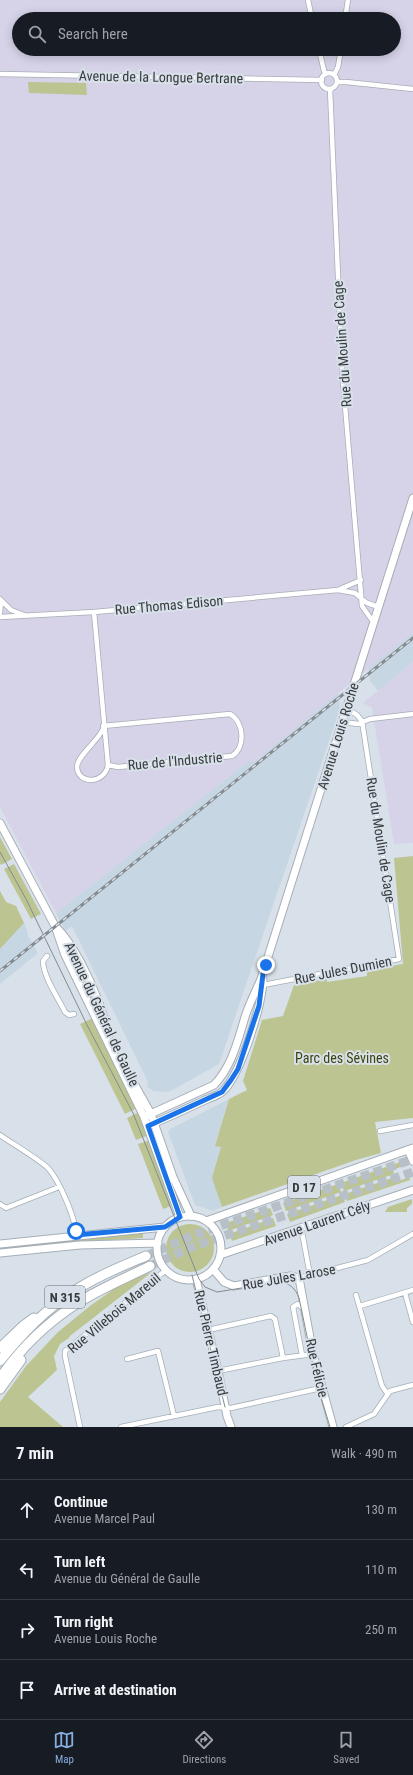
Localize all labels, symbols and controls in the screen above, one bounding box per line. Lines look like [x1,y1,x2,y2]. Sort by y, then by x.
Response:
search box [12,12,401,56]
icon: search [26,23,48,45]
text: Search here [58,25,128,43]
street label: Avenue de la Longue Bertrane [79,68,244,86]
street label: Rue du Moulin de Cage [330,280,354,408]
street label: Rue Thomas Edison [114,592,224,618]
street label: Avenue Louis Roche [314,680,362,791]
street label: Rue de l'Industrie [127,749,223,773]
street label: Rue du Moulin de Cage [363,776,399,904]
street label: Avenue du Général de Gaulle [62,939,143,1089]
street label: Rue Jules Dumien [293,953,393,987]
route end [257,956,275,974]
park label: Parc des Sévines [295,1050,389,1066]
road number: D 17 [288,1176,320,1198]
street label: Avenue Laurent Cély [261,1197,373,1249]
route start [67,1222,85,1240]
street label: Rue Jules Larose [241,1261,337,1293]
street label: Rue Villebois Mareuil [64,1270,164,1356]
road number: N 315 [45,1286,85,1308]
street label: Rue Pierre Timbaud [191,1289,231,1397]
street label: Rue Félicie [302,1337,332,1399]
text: 7 min [16,1443,54,1463]
text: Walk · 490 m [331,1446,397,1461]
text: Continue [54,1493,108,1511]
icon: ahead [16,1499,38,1521]
text: 130 m [365,1502,397,1517]
text: Avenue Marcel Paul [54,1511,155,1526]
text: Turn left [54,1553,105,1571]
icon: left [16,1559,38,1581]
text: 110 m [365,1562,397,1577]
text: Avenue du Général de Gaulle [54,1571,200,1586]
text: Turn right [54,1613,113,1631]
icon: right [16,1619,38,1641]
text: 250 m [365,1622,397,1637]
text: Avenue Louis Roche [54,1631,157,1646]
icon: arrive [16,1679,38,1701]
text: Arrive at destination [54,1681,177,1699]
tab: Map [53,1729,75,1766]
tab: Directions [182,1729,226,1766]
tab: Saved [333,1729,360,1766]

